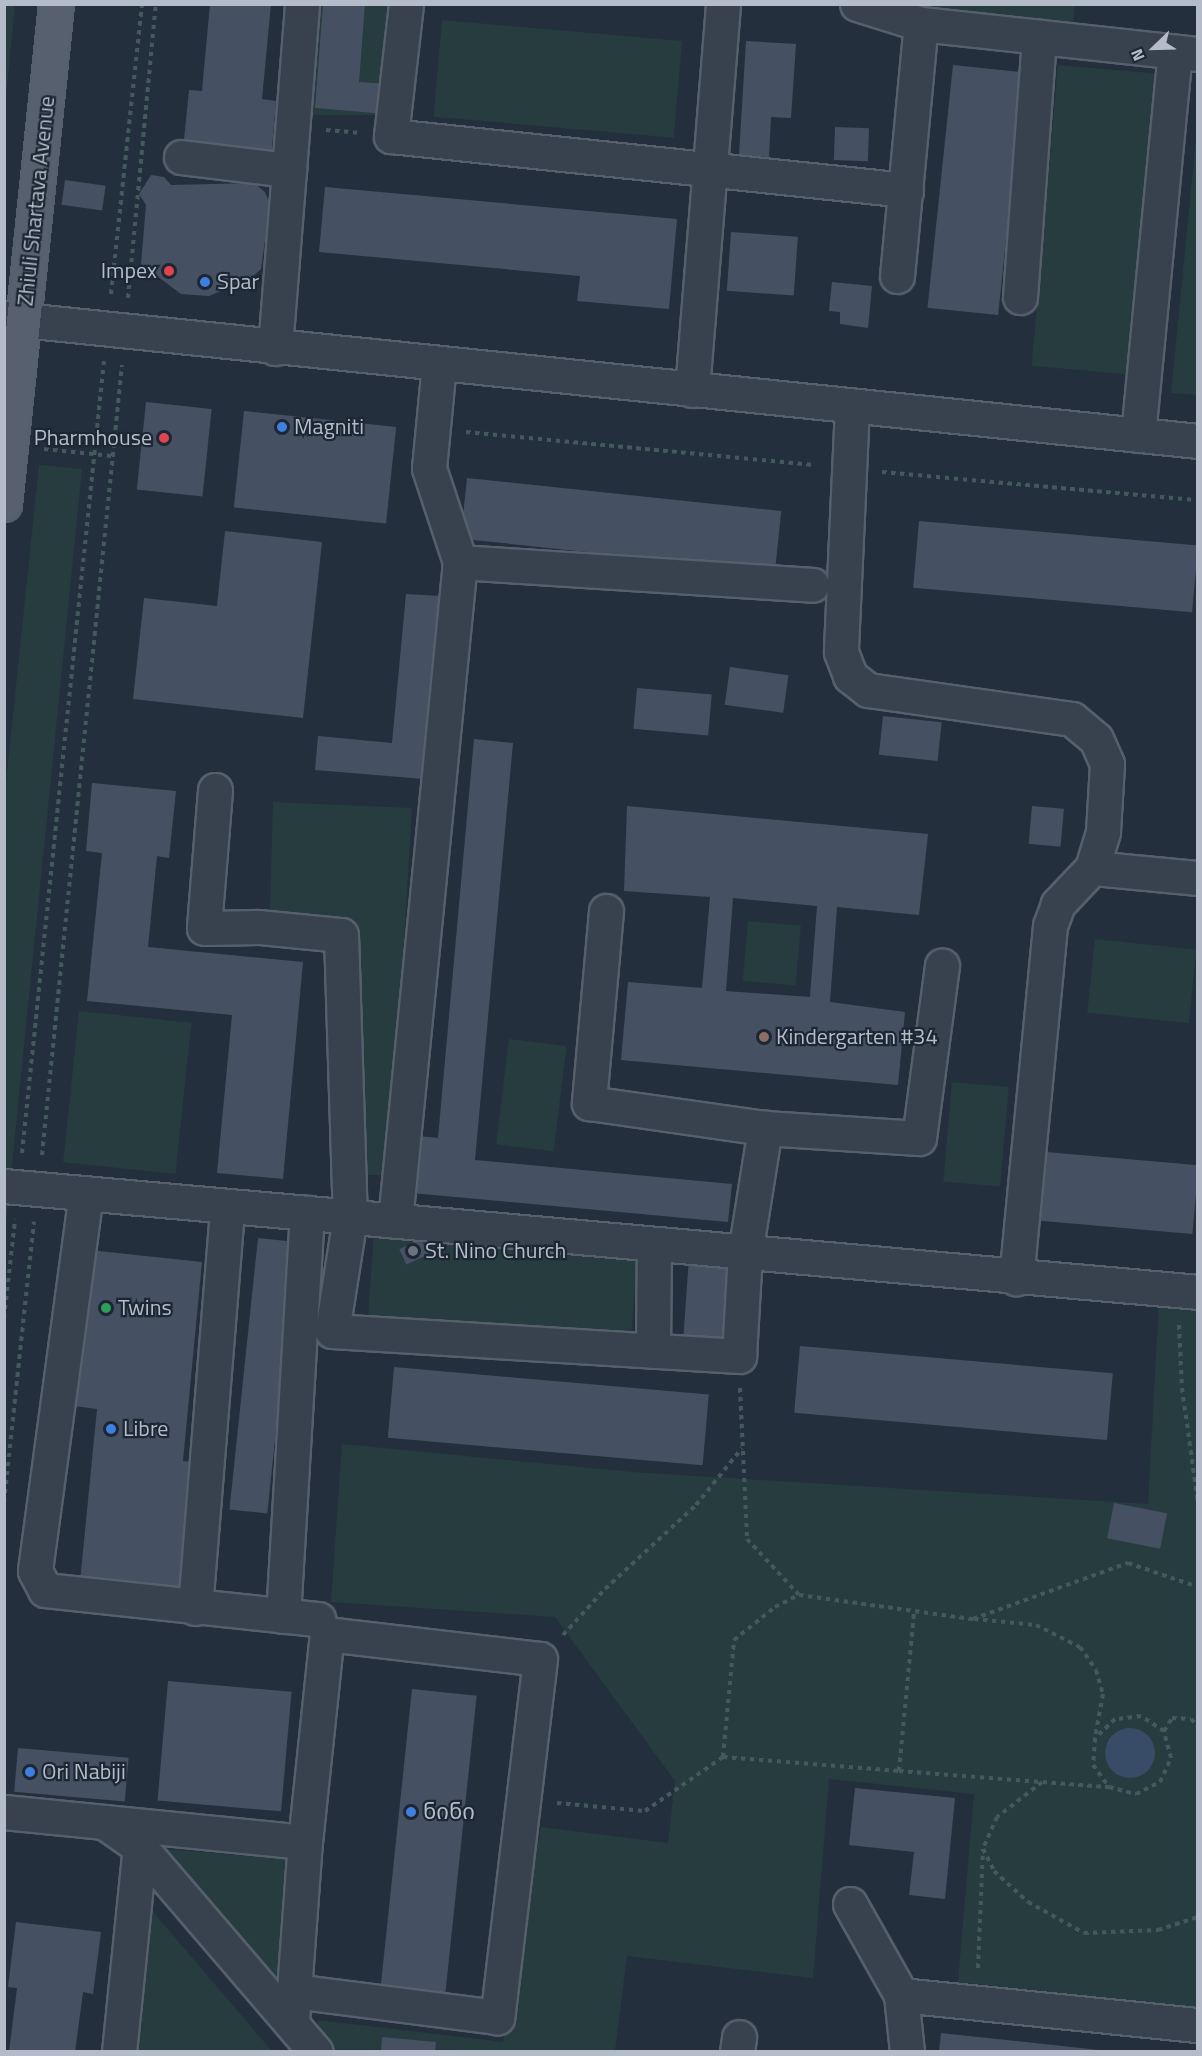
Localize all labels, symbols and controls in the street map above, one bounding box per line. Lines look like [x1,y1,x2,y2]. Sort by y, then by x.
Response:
north arrow [1124,18,1184,78]
text: N [1124,45,1151,65]
street label: Zhiuli Shartava Avenue [12,95,60,307]
place label: Impex [101,258,157,284]
marker: Impex [162,264,176,278]
place label: Spar [217,269,259,295]
marker: Spar [198,275,212,289]
place label: Magniti [294,414,364,440]
marker: Magniti [275,420,289,434]
place label: Pharmhouse [34,425,152,451]
marker: Pharmhouse [157,431,171,445]
place label: Kindergarten #34 [776,1024,938,1050]
marker: Kindergarten #34 [757,1030,771,1044]
place label: St. Nino Church [425,1238,566,1264]
marker: St. Nino Church [406,1244,420,1258]
place label: Twins [118,1295,172,1321]
marker: Twins [99,1301,113,1315]
place label: Libre [123,1416,168,1442]
marker: Libre [104,1422,118,1436]
place label: Ori Nabiji [42,1759,126,1785]
marker: Ori Nabiji [23,1765,37,1779]
place label: ნინი [423,1799,475,1825]
marker: ნინი [404,1805,418,1819]

